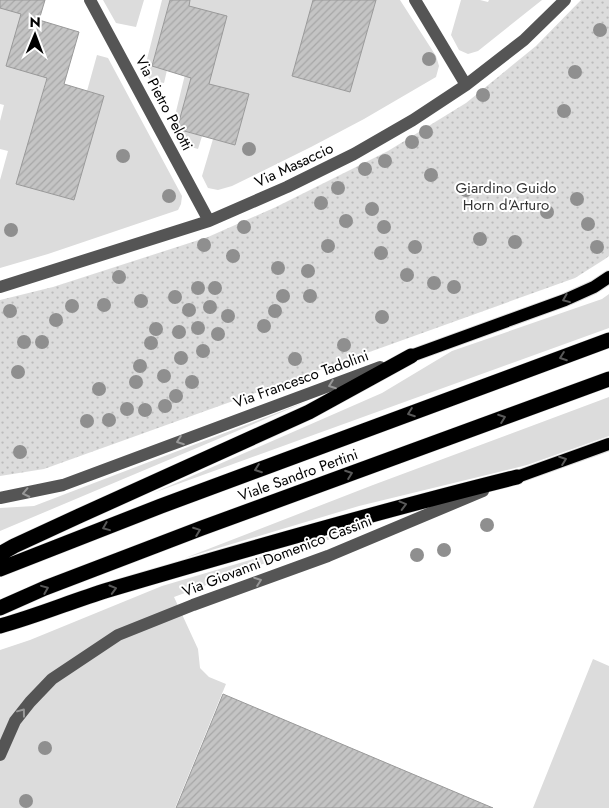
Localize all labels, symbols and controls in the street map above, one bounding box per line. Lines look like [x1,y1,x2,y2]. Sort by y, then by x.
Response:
north arrow [10,10,60,60]
text: N [29,12,41,32]
street label: Via Pietro Pelotti [130,52,198,154]
street label: Via Masaccio [251,137,337,193]
park label: Giardino Guido Horn d'Arturo [455,177,557,216]
one-way arrow [562,293,571,303]
street label: Via Francesco Tadolini [230,344,372,414]
one-way arrow [559,351,568,361]
one-way arrow [329,379,337,389]
one-way arrow [407,407,416,417]
one-way arrow [497,414,505,424]
one-way arrow [176,435,185,445]
street label: Viale Sandro Pertini [235,443,361,507]
one-way arrow [558,456,567,466]
one-way arrow [255,463,263,473]
one-way arrow [344,470,353,480]
one-way arrow [22,487,31,498]
one-way arrow [399,500,408,511]
street label: Via Giovanni Domenico Cassini [179,510,375,602]
one-way arrow [103,521,111,531]
one-way arrow [192,526,200,536]
one-way arrow [254,577,262,587]
one-way arrow [40,584,49,595]
one-way arrow [108,584,116,594]
one-way arrow [16,708,25,718]

